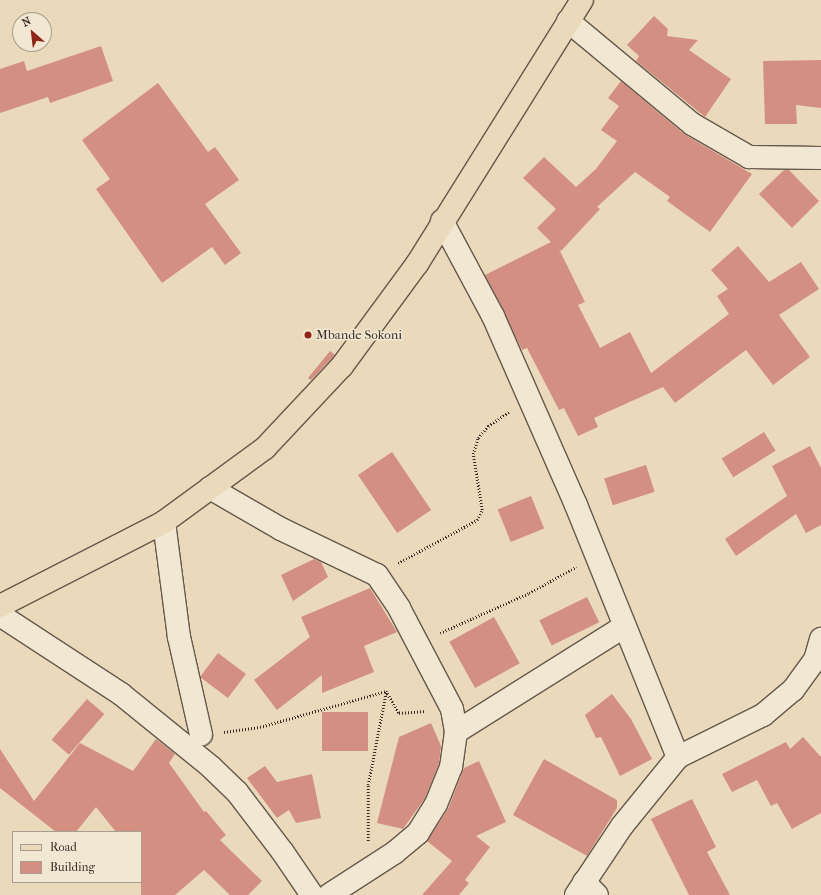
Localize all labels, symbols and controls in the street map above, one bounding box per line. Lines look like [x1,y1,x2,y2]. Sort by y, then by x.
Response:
north arrow [12,12,52,52]
text: N [20,14,33,30]
place label: Mbande Sokoni [316,327,402,343]
marker: Mbande Sokoni [303,330,313,340]
legend [12,831,142,883]
text: Road [50,840,77,854]
text: Building [50,860,95,874]

